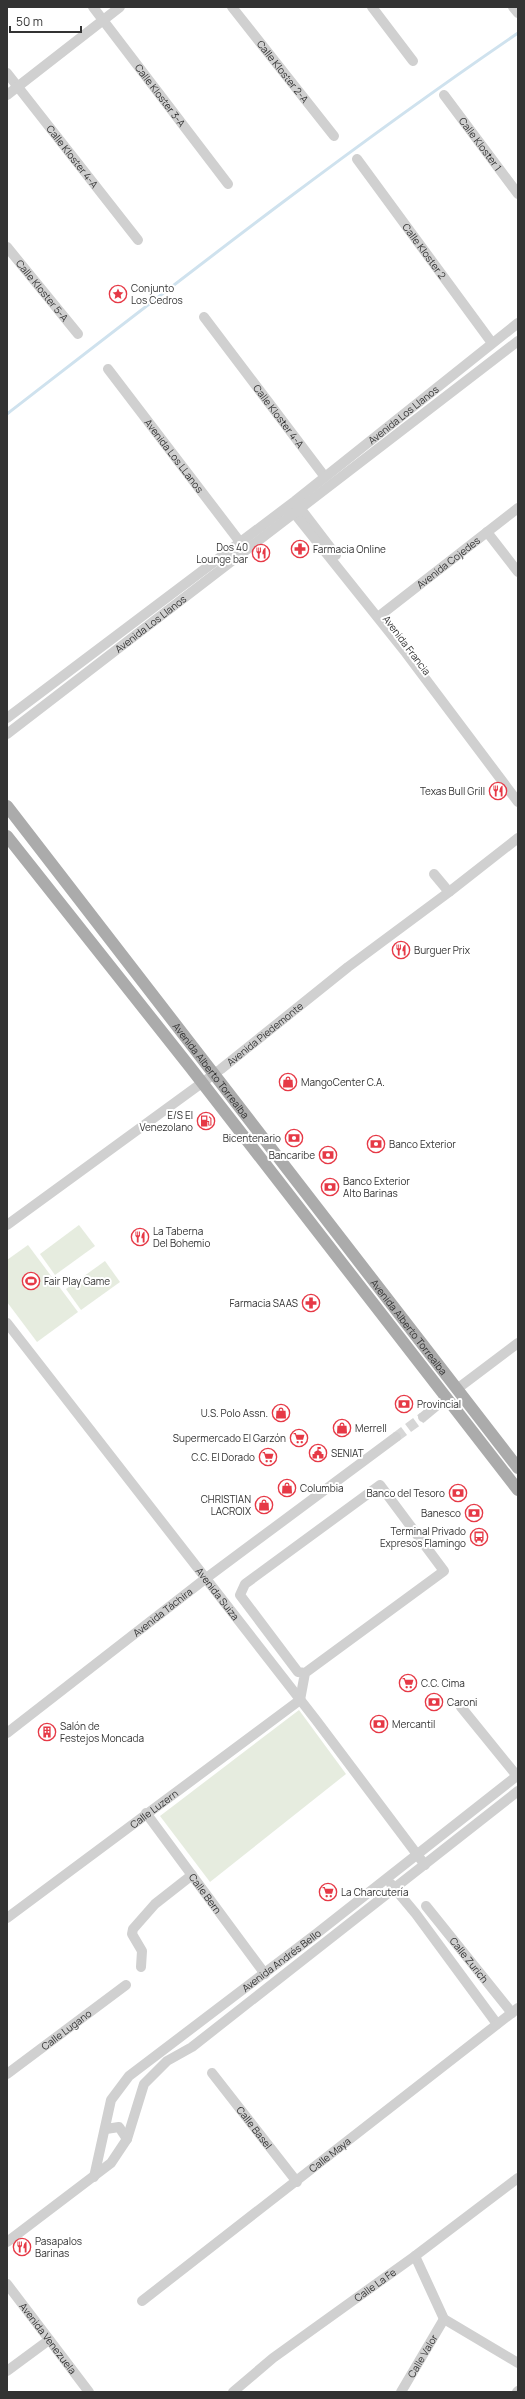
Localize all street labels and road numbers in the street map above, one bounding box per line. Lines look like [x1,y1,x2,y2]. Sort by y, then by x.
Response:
street label: Calle Kloster 2-A [254,37,312,106]
street label: Calle Kloster 3-A [132,61,189,130]
street label: Calle Kloster 1 [456,114,505,174]
street label: Calle Kloster 4-A [43,122,102,191]
street label: Calle Kloster 2 [399,220,450,282]
street label: Calle Kloster 5-A [13,256,72,325]
street label: Calle Kloster 4-A [250,381,308,451]
street label: Avenida Los Llanos [365,382,441,447]
street label: Avenida Los LLanos [141,416,207,495]
street label: Avenida Cojedes [414,533,483,591]
street label: Avenida Los Llanos [112,592,189,656]
street label: Avenida Francia [380,612,434,678]
street label: Avenida Piedemonte [224,999,306,1069]
street label: Avenida Alberto Torrealba [170,1020,253,1121]
street label: Avenida Alberto Torrealba [368,1276,451,1378]
street label: Avenida Suiza [193,1564,243,1623]
street label: Avenida Táchira [130,1584,195,1640]
street label: Calle Luzern [127,1786,181,1831]
street label: Calle Bern [186,1870,225,1916]
street label: Avenida Andrés Bello [239,1926,324,1995]
street label: Calle Zurich [447,1934,492,1986]
street label: Calle Lugano [38,2006,94,2053]
street label: Calle Basel [233,2103,275,2152]
street label: Calle Maya [306,2134,354,2175]
street label: Calle La Fe [351,2265,399,2305]
street label: Avenida Venezuela [16,2300,80,2377]
street label: Calle Valor [404,2331,441,2380]

